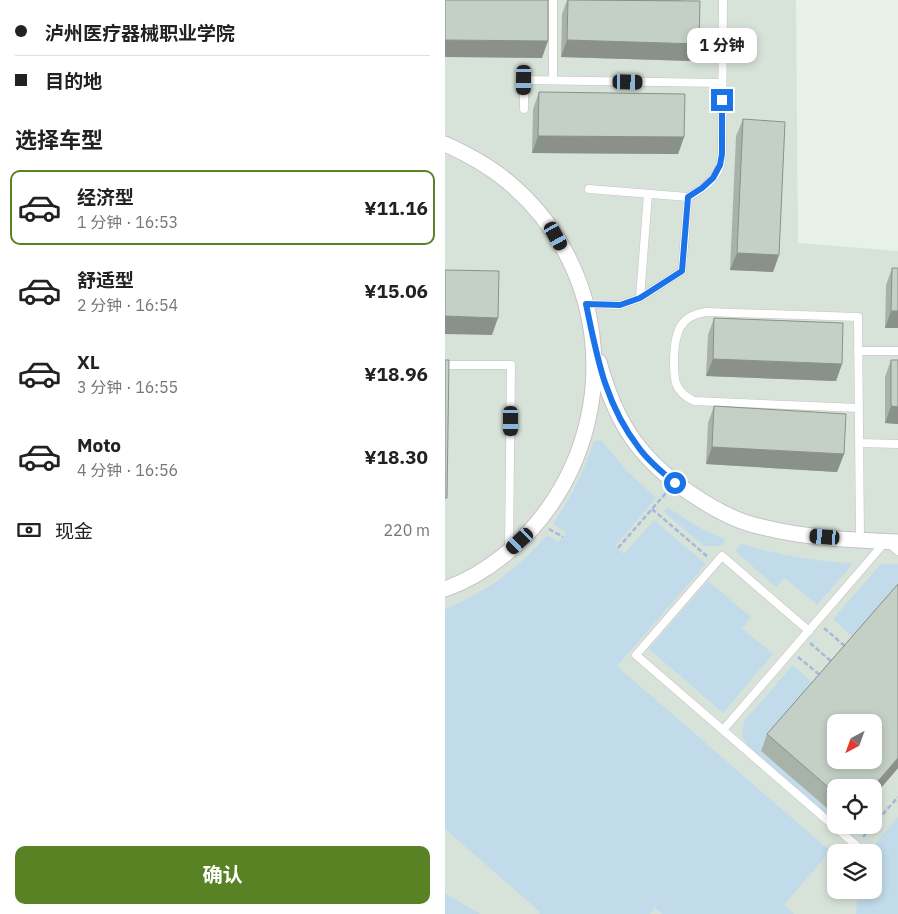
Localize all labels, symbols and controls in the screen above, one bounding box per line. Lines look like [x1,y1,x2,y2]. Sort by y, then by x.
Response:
text: 泸州医疗器械职业学院 [45,21,235,45]
callout: 1 分钟 [687,28,757,62]
text: 1 分钟 [699,35,745,55]
car [516,65,531,95]
text: 目的地 [45,69,102,93]
car [612,74,643,90]
route end [711,89,733,111]
text: 选择车型 [15,125,103,154]
icon: car [17,185,62,230]
text: 经济型 [77,185,134,209]
text: ¥11.16 [364,196,428,220]
text: 1 分钟 · 16:53 [77,212,178,232]
car [542,219,569,253]
icon: car [17,268,62,313]
text: 舒适型 [77,268,134,292]
text: ¥15.06 [364,279,428,303]
text: 2 分钟 · 16:54 [77,295,178,315]
text: XL [77,350,100,374]
icon: car [17,351,62,396]
text: ¥18.96 [364,362,428,386]
text: 3 分钟 · 16:55 [77,377,178,397]
car [503,406,518,436]
text: Moto [77,433,121,457]
icon: car [17,434,62,479]
text: ¥18.30 [364,445,428,469]
text: 4 分钟 · 16:56 [77,460,178,480]
route start [664,472,686,494]
icon: cash [15,516,43,544]
text: 现金 [55,519,93,543]
text: 220 m [383,520,430,540]
car [503,525,536,557]
car [809,528,840,546]
north arrow [827,714,883,769]
map controls [827,714,882,899]
button: locate [827,779,882,834]
button: layers [827,844,882,899]
button: 确认 [15,846,430,904]

